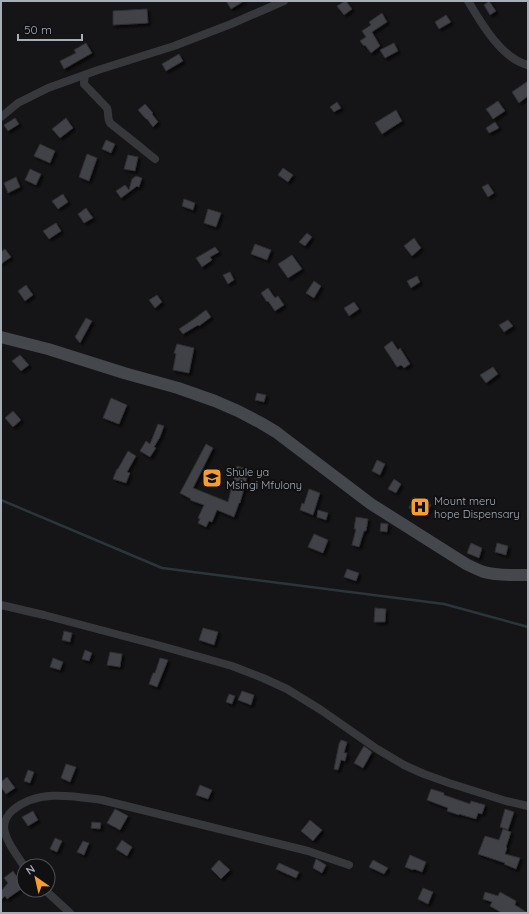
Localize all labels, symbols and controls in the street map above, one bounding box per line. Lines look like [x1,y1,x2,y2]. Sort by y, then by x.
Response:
scale bar [18,16,82,42]
text: 50 m [24,22,52,37]
place label: Shule ya Msingi Mfulony [226,465,302,492]
school or university icon: Shule ya Msingi Mfulony [201,467,223,489]
place label: Mount meru hope Dispensary [434,494,520,521]
hospital icon: Mount meru hope Dispensary [409,496,431,518]
north arrow [16,858,56,898]
text: N [23,862,38,878]

